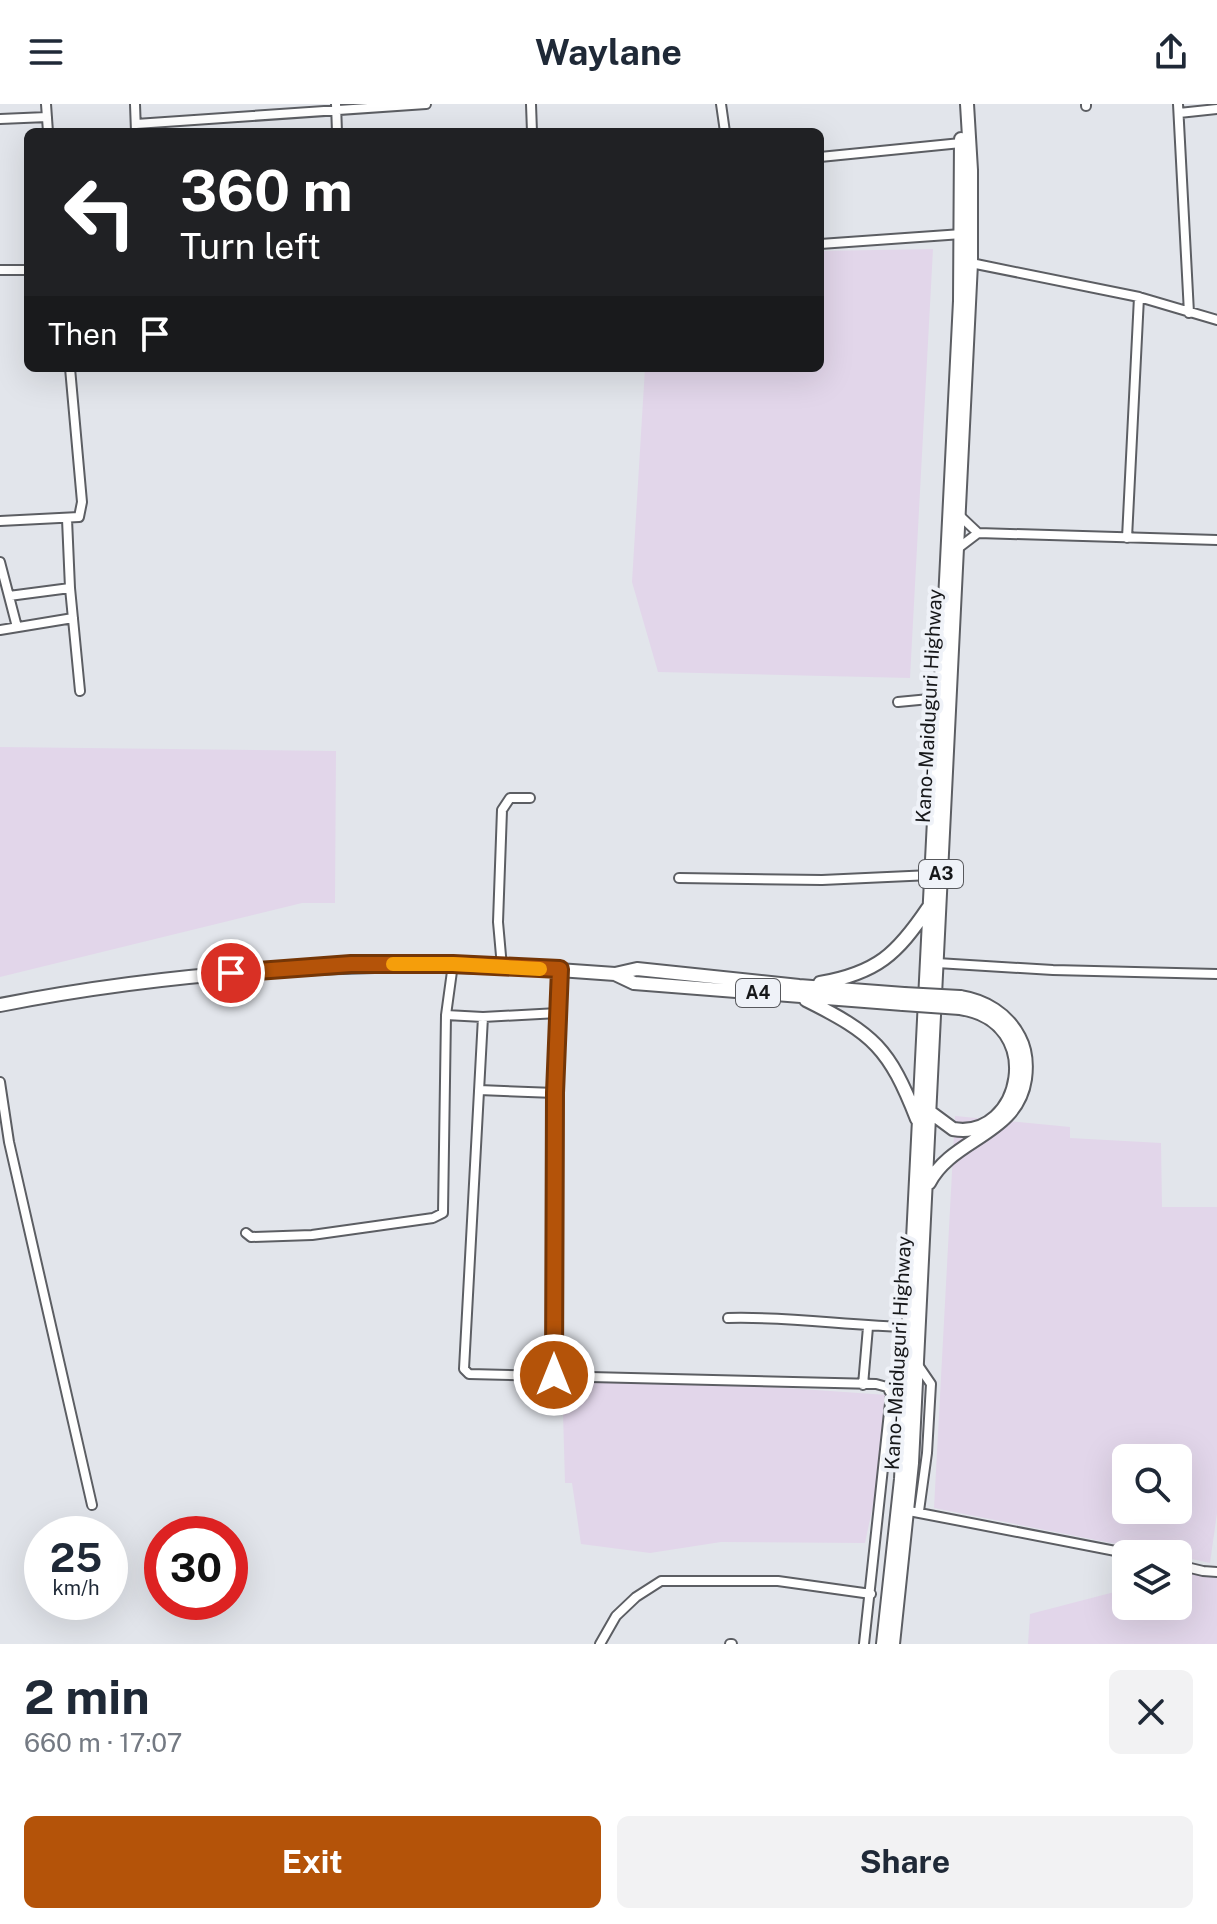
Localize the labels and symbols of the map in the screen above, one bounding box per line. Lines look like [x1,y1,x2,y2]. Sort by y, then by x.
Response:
street label: Kano-Maiduguri Highway [911,588,947,824]
road number: A3 [919,860,963,888]
pin [197,939,265,1007]
road number: A4 [736,979,780,1007]
street label: Kano-Maiduguri Highway [880,1235,916,1471]
position arrow [512,1333,596,1417]
speed limit sign: 30 [144,1516,248,1620]

